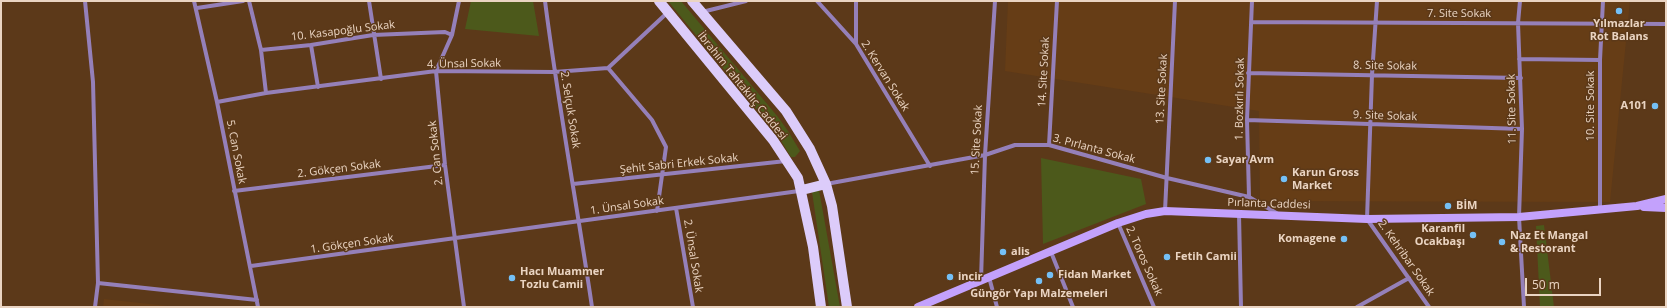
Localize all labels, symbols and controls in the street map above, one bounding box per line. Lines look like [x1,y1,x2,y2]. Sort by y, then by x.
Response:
marker: Yılmazlar Rot Balans [1614,6,1624,16]
street label: 7. Site Sokak [1427,7,1491,21]
place label: Yılmazlar Rot Balans [1590,17,1648,43]
street label: 10. Kasapoğlu Sokak [290,18,396,44]
street label: İbrahim Tahtakılıç Caddesi [694,29,790,143]
street label: 14. Site Sokak [1036,36,1052,108]
street label: 2. Kervan Sokak [858,38,912,114]
street label: 13. Site Sokak [1154,53,1170,125]
street label: 4. Ünsal Sokak [427,57,501,71]
street label: 1. Bozkırlı Sokak [1233,58,1247,140]
street label: 8. Site Sokak [1353,59,1417,73]
street label: 2. Selçuk Sokak [557,70,583,150]
street label: 10. Site Sokak [1584,71,1598,141]
street label: 11. Site Sokak [1505,74,1519,144]
place label: A101 [1621,99,1647,113]
marker: A101 [1650,101,1660,111]
street label: 15. Site Sokak [969,104,985,176]
street label: 9. Site Sokak [1353,108,1417,124]
street label: 5. Can Sokak [223,119,249,185]
street label: 2. Can Sokak [426,120,446,186]
street label: 3. Pırlanta Sokak [1051,132,1137,166]
street label: Şehit Sabri Erkek Sokak [619,151,739,177]
place label: Sayar Avm [1216,153,1274,167]
marker: Sayar Avm [1203,155,1213,165]
street label: 2. Gökçen Sokak [297,157,381,181]
place label: Karun Gross Market [1292,166,1359,192]
marker: Karun Gross Market [1279,174,1289,184]
street label: 1. Ünsal Sokak [589,194,665,218]
street label: Pırlanta Caddesi [1227,196,1311,212]
place label: BİM [1456,199,1477,213]
marker: BİM [1443,201,1453,211]
street label: 2. Ünsal Sokak [681,218,705,294]
street label: 2. Kehribar Sokak [1375,218,1437,298]
place label: Karanfil Ocakbaşı [1415,222,1465,248]
street label: 2. Toros Sokak [1123,224,1165,298]
place label: Naz Et Mangal & Restorant [1510,229,1588,255]
marker: Karanfil Ocakbaşı [1468,230,1478,240]
street label: 1. Gökçen Sokak [310,232,394,256]
place label: Komagene [1278,232,1336,246]
marker: Komagene [1339,234,1349,244]
marker: Naz Et Mangal & Restorant [1497,237,1507,247]
place label: alis [1011,245,1030,259]
marker: alis [998,247,1008,257]
place label: Fetih Camii [1175,250,1237,264]
marker: Fetih Camii [1162,252,1172,262]
place label: Hacı Muammer Tozlu Camii [520,265,604,291]
place label: Fidan Market [1058,268,1131,282]
place label: incir [958,270,983,284]
marker: Fidan Market [1045,270,1055,280]
scale bar [1527,270,1603,296]
marker: incir [945,272,955,282]
marker: Hacı Muammer Tozlu Camii [507,273,517,283]
marker: Güngör Yapı Malzemeleri [1034,276,1044,286]
text: 50 m [1532,276,1560,293]
place label: Güngör Yapı Malzemeleri [970,287,1108,301]

